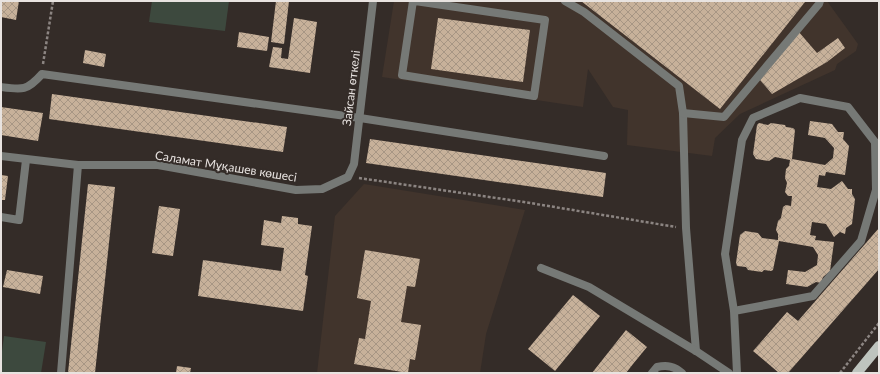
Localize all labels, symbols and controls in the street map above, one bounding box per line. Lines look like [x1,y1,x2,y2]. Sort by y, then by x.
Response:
street label: Зайсан өткелі [339,49,363,127]
street label: Саламат Мұқашев көшесі [154,147,298,185]

